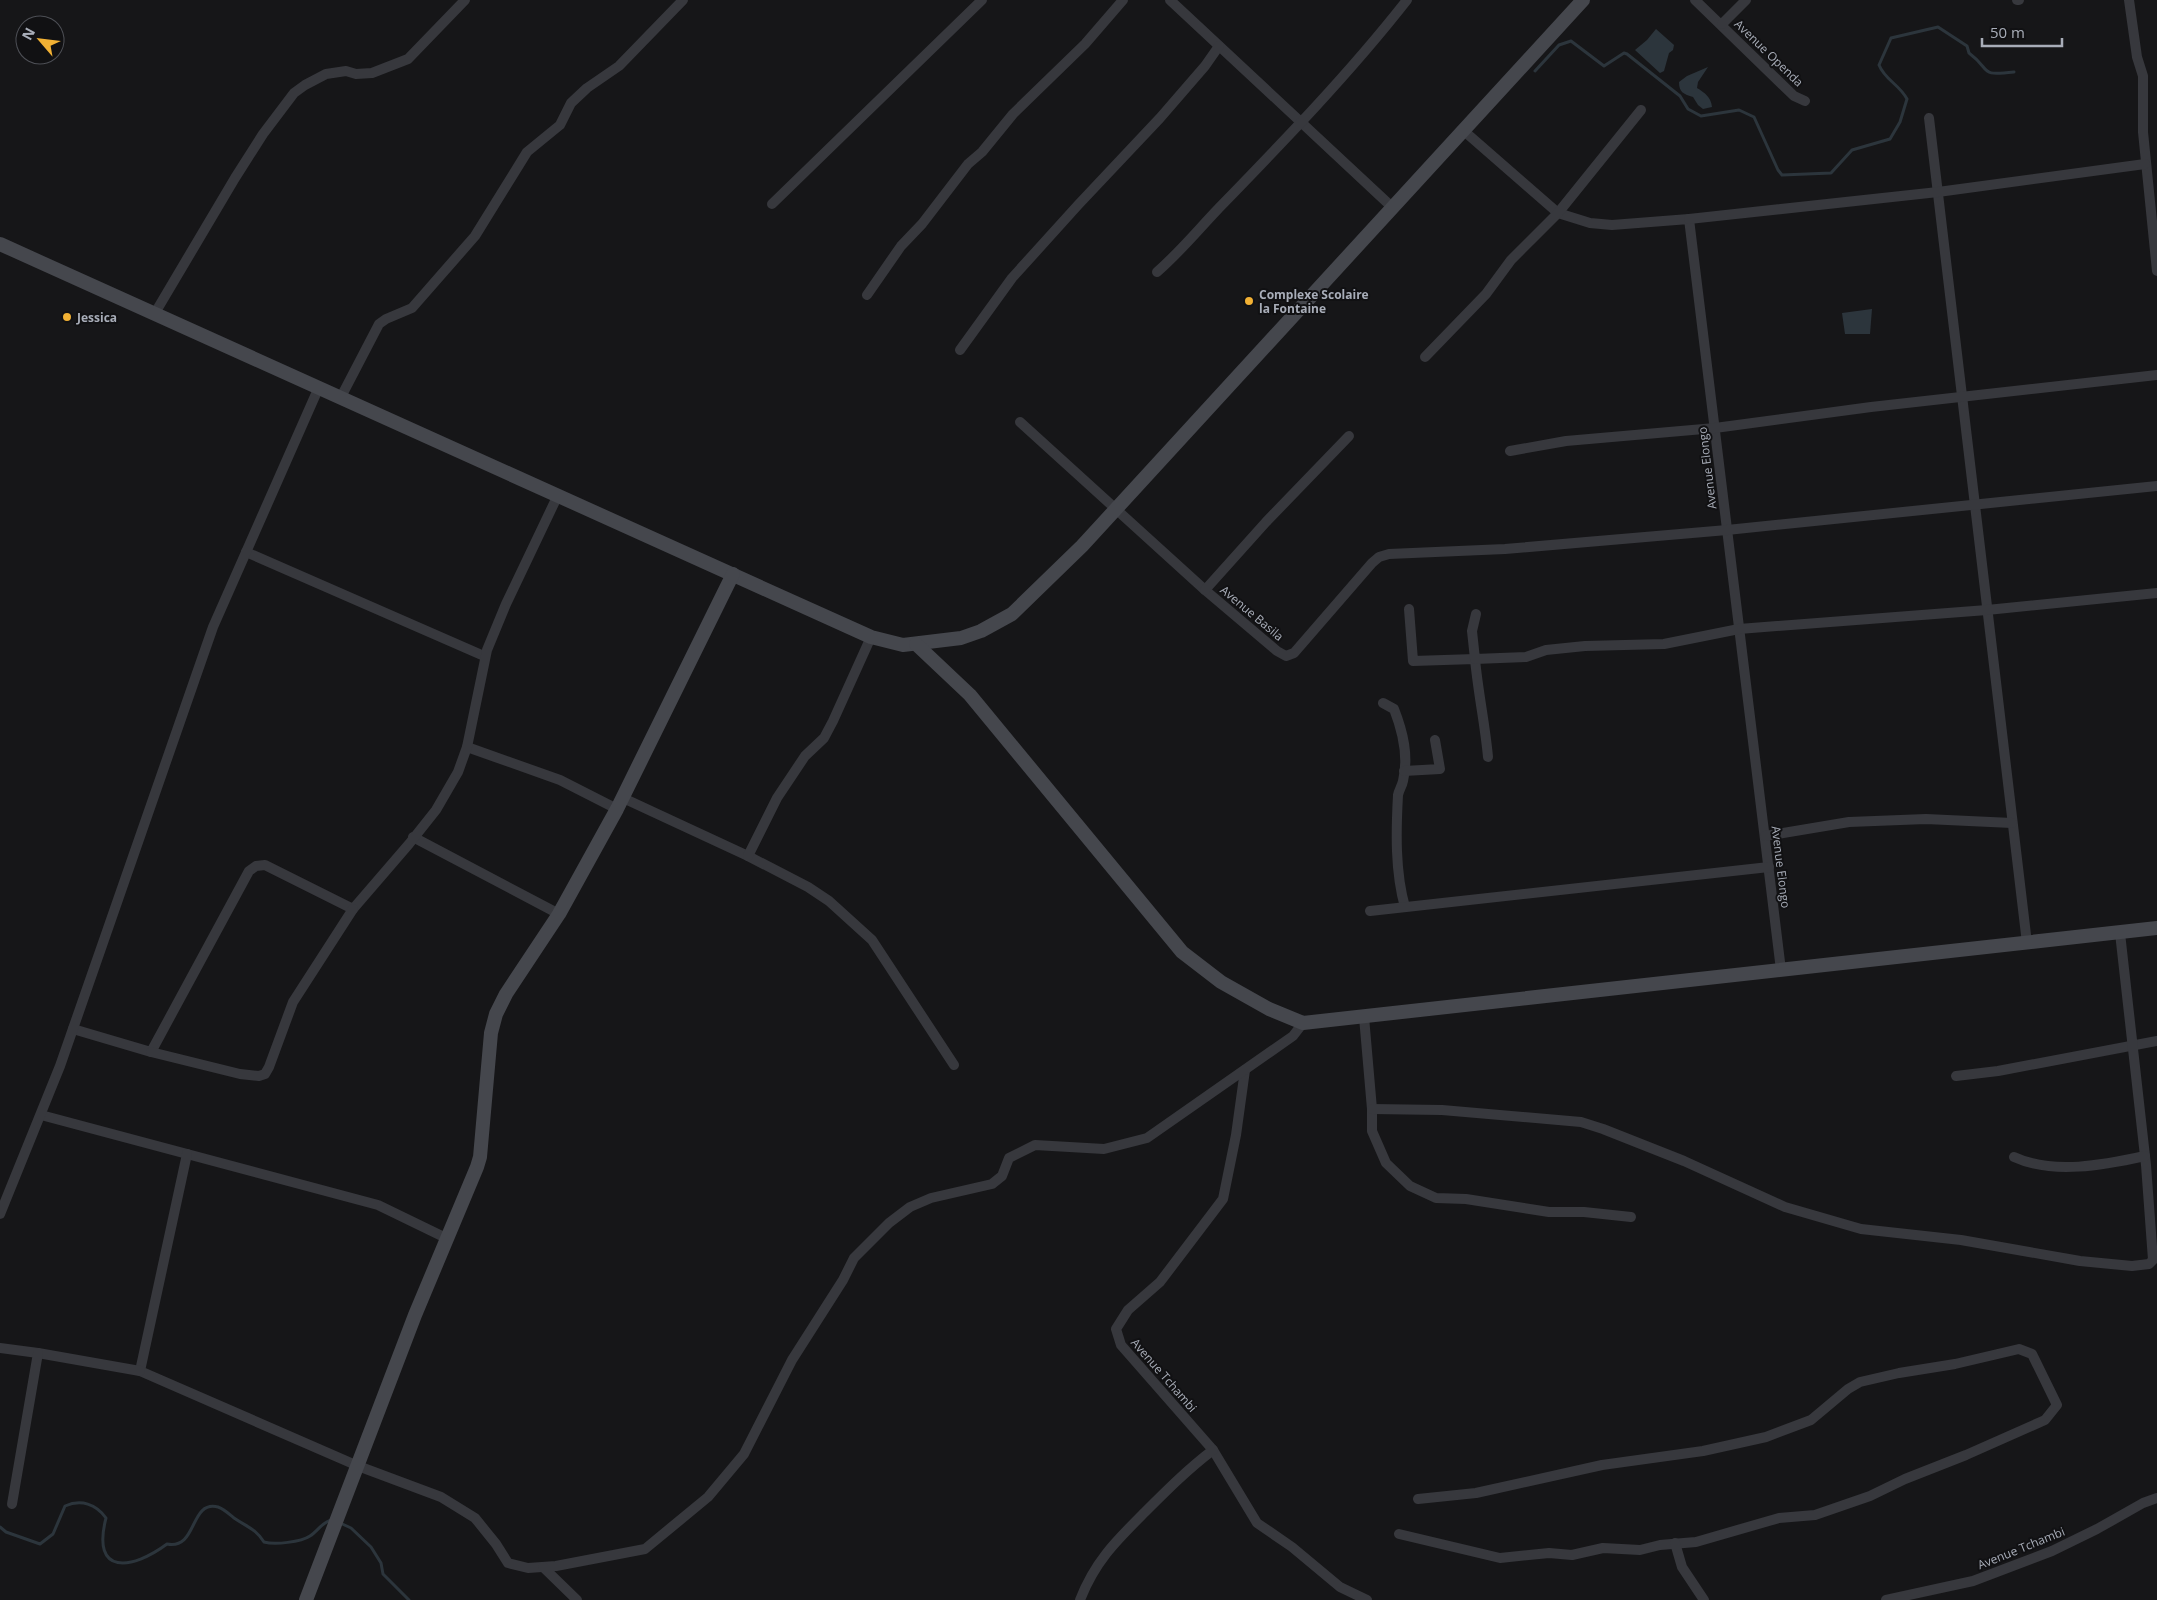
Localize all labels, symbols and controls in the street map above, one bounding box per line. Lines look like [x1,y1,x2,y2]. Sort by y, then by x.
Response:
north arrow [15,15,65,65]
scale bar [1982,15,2062,47]
street label: Avenue Openda [1731,16,1807,90]
text: 50 m [1990,22,2025,42]
text: N [17,24,39,43]
place label: Complexe Scolaire la Fontaine [1259,286,1369,317]
marker: Complexe Scolaire la Fontaine [1243,295,1255,307]
place label: Jessica [76,309,117,326]
marker: Jessica [61,311,73,323]
street label: Avenue Elongo [1694,426,1720,510]
street label: Avenue Basila [1217,581,1287,645]
street label: Avenue Elongo [1768,825,1794,909]
street label: Avenue Tchambi [1127,1334,1201,1416]
street label: Avenue Tchambi [1975,1523,2067,1573]

